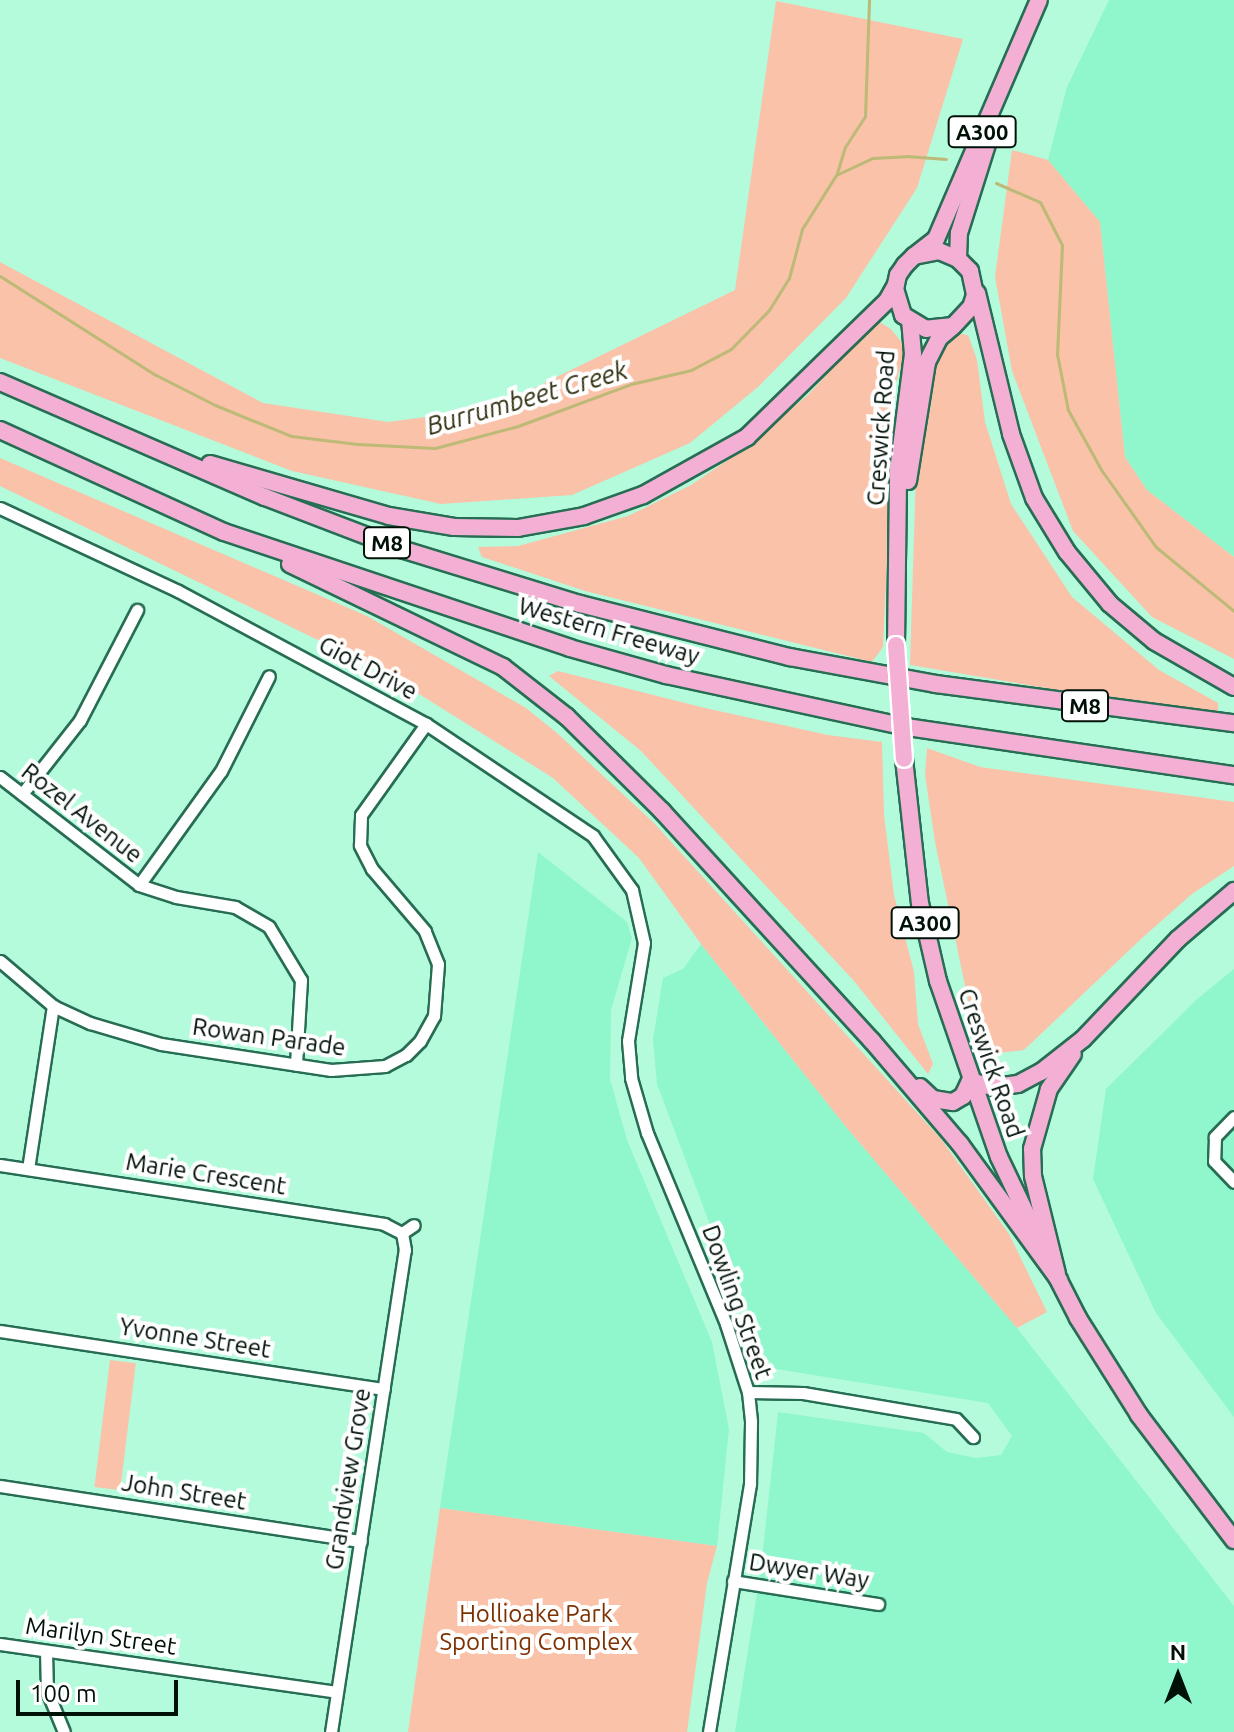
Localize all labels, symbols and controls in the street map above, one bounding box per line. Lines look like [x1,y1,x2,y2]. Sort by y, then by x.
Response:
road number: A300 [946,114,1018,150]
street label: Creswick Road [861,349,901,507]
water label: Burrumbeet Creek [423,354,631,442]
road number: M8 [363,525,411,561]
street label: Western Freeway [515,591,703,671]
street label: Giot Drive [314,630,422,706]
road number: M8 [1061,688,1109,724]
street label: Rozel Avenue [16,757,148,869]
road number: A300 [889,905,961,941]
street label: Creswick Road [952,985,1030,1141]
street label: Rowan Parade [191,1012,347,1062]
street label: Marie Crescent [124,1147,288,1201]
street label: Dowling Street [696,1221,778,1383]
street label: Yvonne Street [117,1312,273,1364]
street label: Grandview Grove [319,1386,377,1572]
street label: John Street [120,1468,248,1516]
street label: Dwyer Way [747,1547,871,1595]
park label: Hollioake Park Sporting Complex [439,1600,633,1656]
street label: Marilyn Street [24,1611,178,1661]
north arrow [1138,1636,1218,1716]
text: N [1170,1639,1186,1664]
scale bar [20,1664,182,1714]
text: 100 m [30,1680,97,1707]

